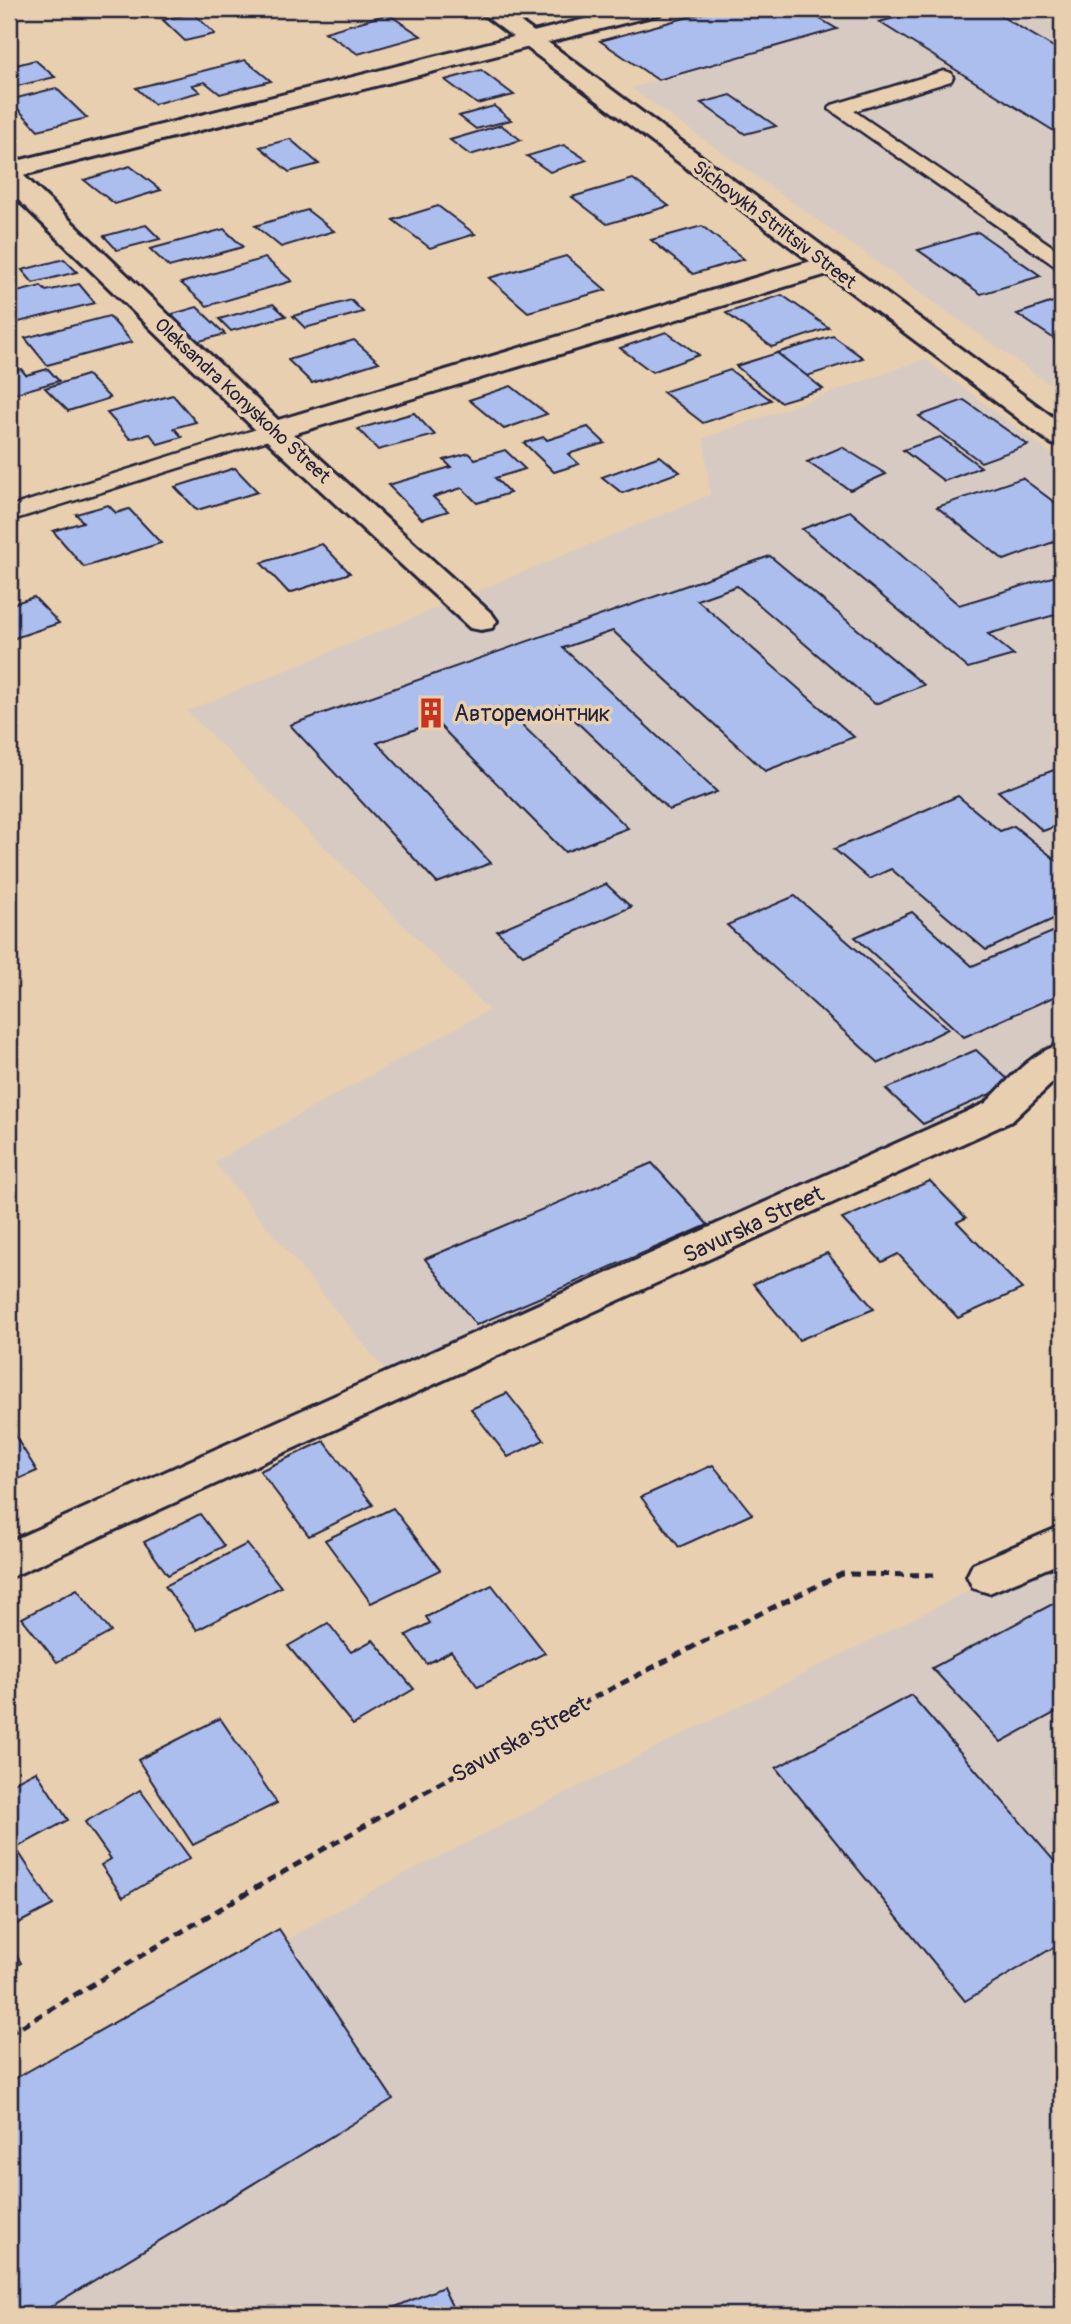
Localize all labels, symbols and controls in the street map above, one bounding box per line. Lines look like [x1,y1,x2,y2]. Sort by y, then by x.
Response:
street label: Sichovykh Striltsiv Street [688,155,861,294]
street label: Oleksandra Konyskoho Street [149,313,336,489]
building icon: Авторемонтник [414,696,448,730]
place label: Авторемонтник [454,699,611,728]
street label: Savurska Street [678,1179,829,1270]
street label: Savurska Street [447,1690,594,1789]

